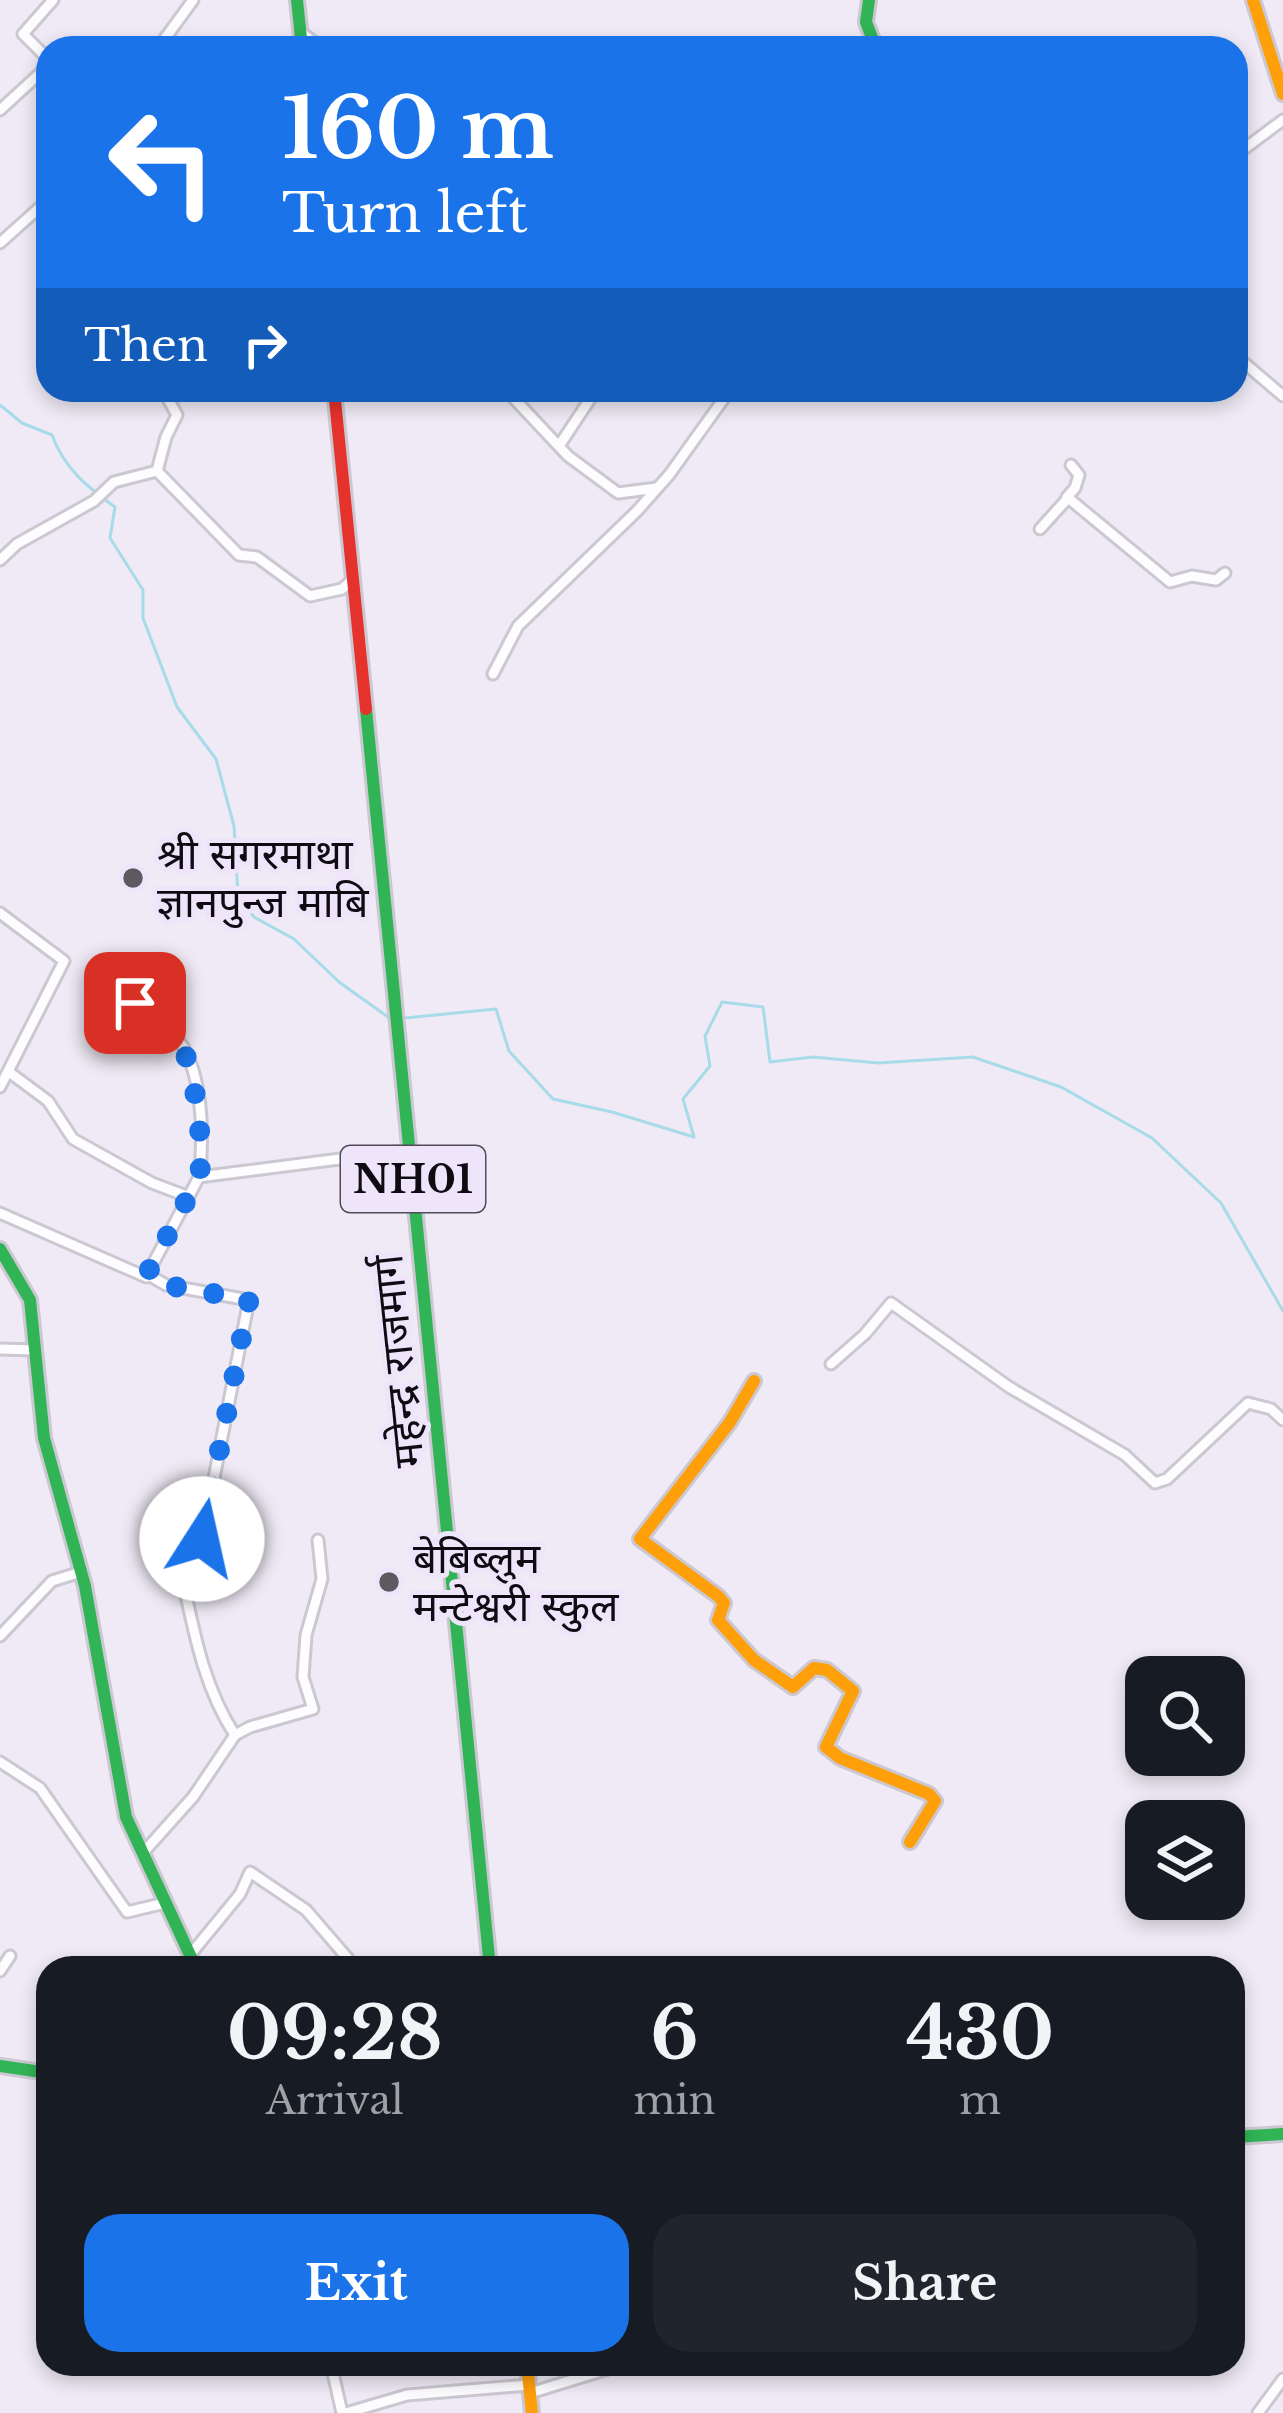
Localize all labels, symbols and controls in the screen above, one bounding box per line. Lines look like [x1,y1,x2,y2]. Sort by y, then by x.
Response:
text: 160 m [282,77,554,181]
icon: left [84,84,240,240]
text: Turn left [282,180,528,247]
icon: right [232,312,298,378]
text: Then [84,317,208,373]
place label: श्री सगरमाथा ज्ञानपुन्ज माबि [157,828,370,928]
marker: श्री सगरमाथा ज्ञानपुन्ज माबि [120,865,146,891]
pin [84,952,186,1054]
icon: arrive [102,970,168,1036]
road number: NH01 [341,1146,485,1212]
street label: महेन्द्र राजमार्ग [361,1251,435,1470]
position arrow [139,1476,265,1602]
place label: बेबिब्लुम मन्टेश्वरी स्कुल [413,1532,620,1632]
marker: बेबिब्लुम मन्टेश्वरी स्कुल [376,1569,402,1595]
map controls [1125,1656,1245,1920]
button: search [1125,1656,1245,1776]
button: layers [1125,1800,1245,1920]
text: 09:28 [227,1989,443,2078]
text: 6 [650,1989,699,2078]
text: 430 [906,1989,1054,2078]
text: Arrival [266,2076,404,2125]
text: min [633,2076,715,2125]
text: m [959,2076,1001,2125]
button: Exit [84,2214,629,2352]
button: Share [653,2214,1197,2352]

